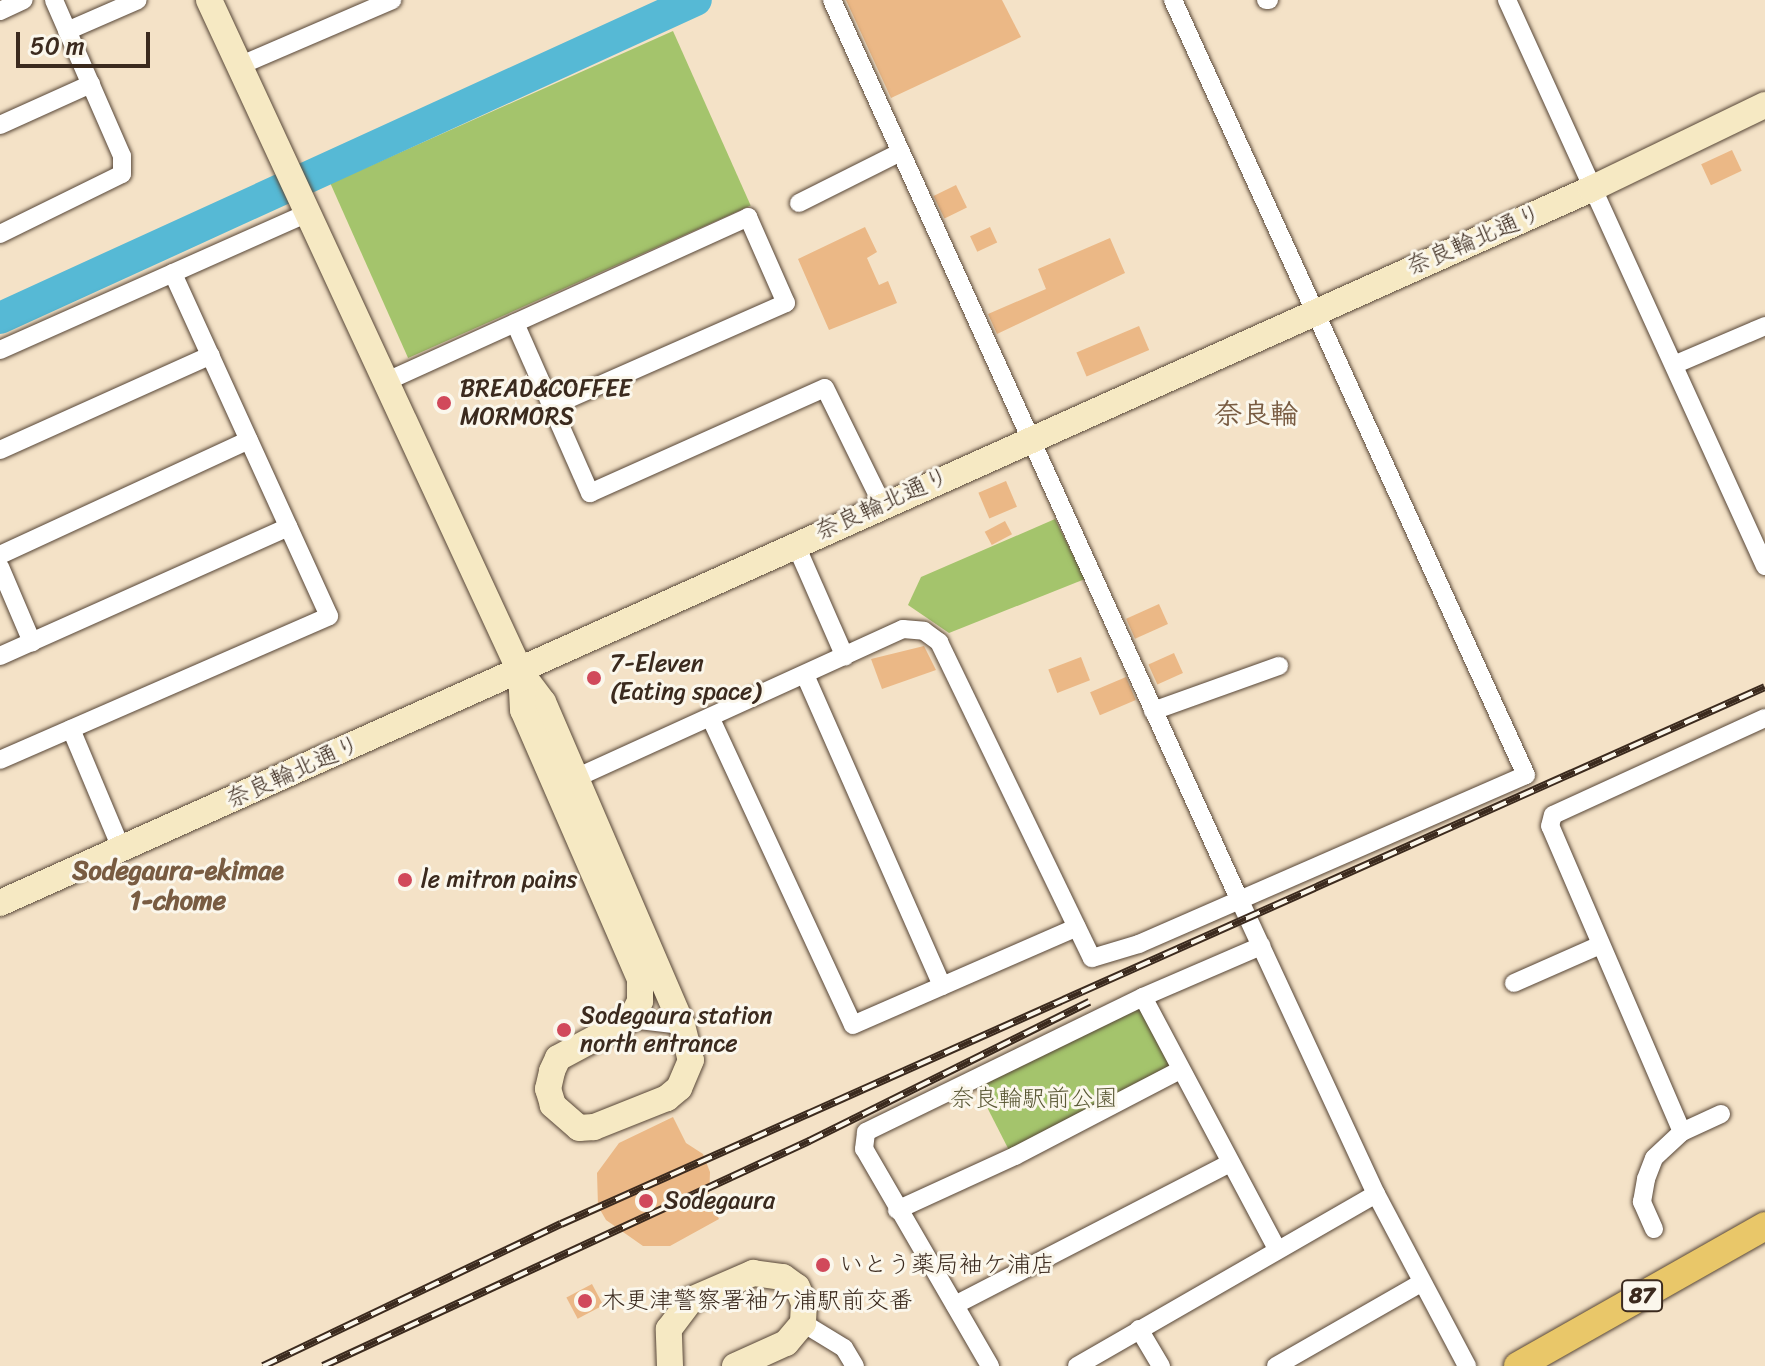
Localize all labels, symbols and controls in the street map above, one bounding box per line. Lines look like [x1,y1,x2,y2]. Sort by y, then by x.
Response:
scale bar [20,16,154,66]
text: 50 m [30,25,85,67]
street label: 奈良輪北通り [1402,199,1546,281]
place label: BREAD&COFFEE MORMORS [460,375,632,431]
marker: BREAD&COFFEE MORMORS [435,394,453,412]
district label: 奈良輪 [1214,397,1298,431]
street label: 奈良輪北通り [810,462,954,546]
place label: 7-Eleven (Eating space) [610,650,761,706]
marker: 7-Eleven (Eating space) [585,669,603,687]
street label: 奈良輪北通り [221,730,365,814]
district label: Sodegaura-ekimae 1-chome [72,855,284,916]
place label: le mitron pains [421,866,577,894]
marker: le mitron pains [396,871,414,889]
place label: Sodegaura station north entrance [580,1002,772,1058]
marker: Sodegaura station north entrance [555,1021,573,1039]
park label: 奈良輪駅前公園 [950,1085,1118,1113]
place label: Sodegaura [664,1187,775,1215]
marker: Sodegaura [635,1190,657,1212]
place label: いとう薬局袖ケ浦店 [839,1251,1055,1279]
marker: いとう薬局袖ケ浦店 [814,1256,832,1274]
road number: 87 [1620,1278,1664,1314]
place label: 木更津警察署袖ケ浦駅前交番 [601,1287,913,1315]
marker: 木更津警察署袖ケ浦駅前交番 [576,1292,594,1310]

